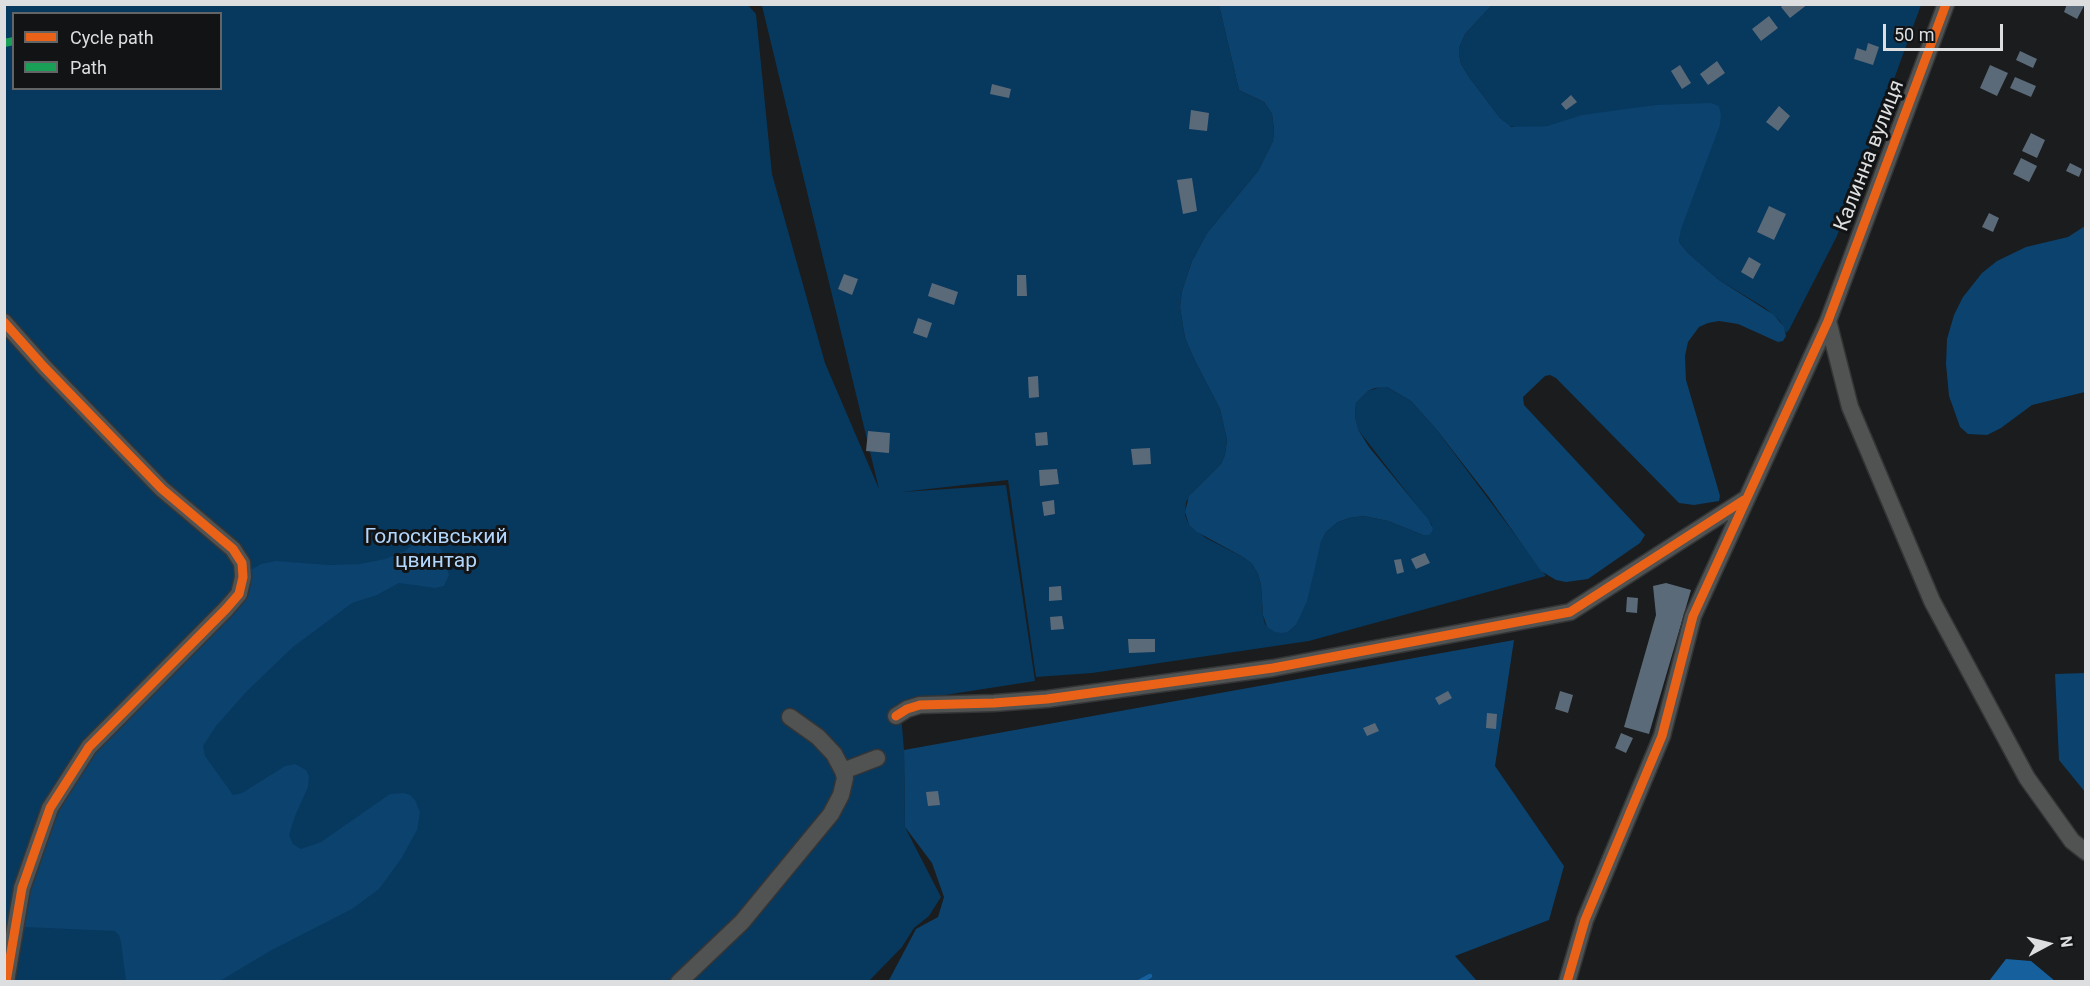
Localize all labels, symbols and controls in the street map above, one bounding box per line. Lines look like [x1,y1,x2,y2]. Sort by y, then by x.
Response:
legend [12,12,222,90]
scale bar [1886,12,2006,50]
text: 50 m [1894,24,1934,45]
text: Cycle path [70,27,154,48]
text: Path [70,57,107,78]
street label: Калинна вулиця [1830,77,1910,235]
park label: Голосківський цвинтар [364,525,508,575]
north arrow [2018,914,2078,974]
text: N [2056,935,2076,949]

